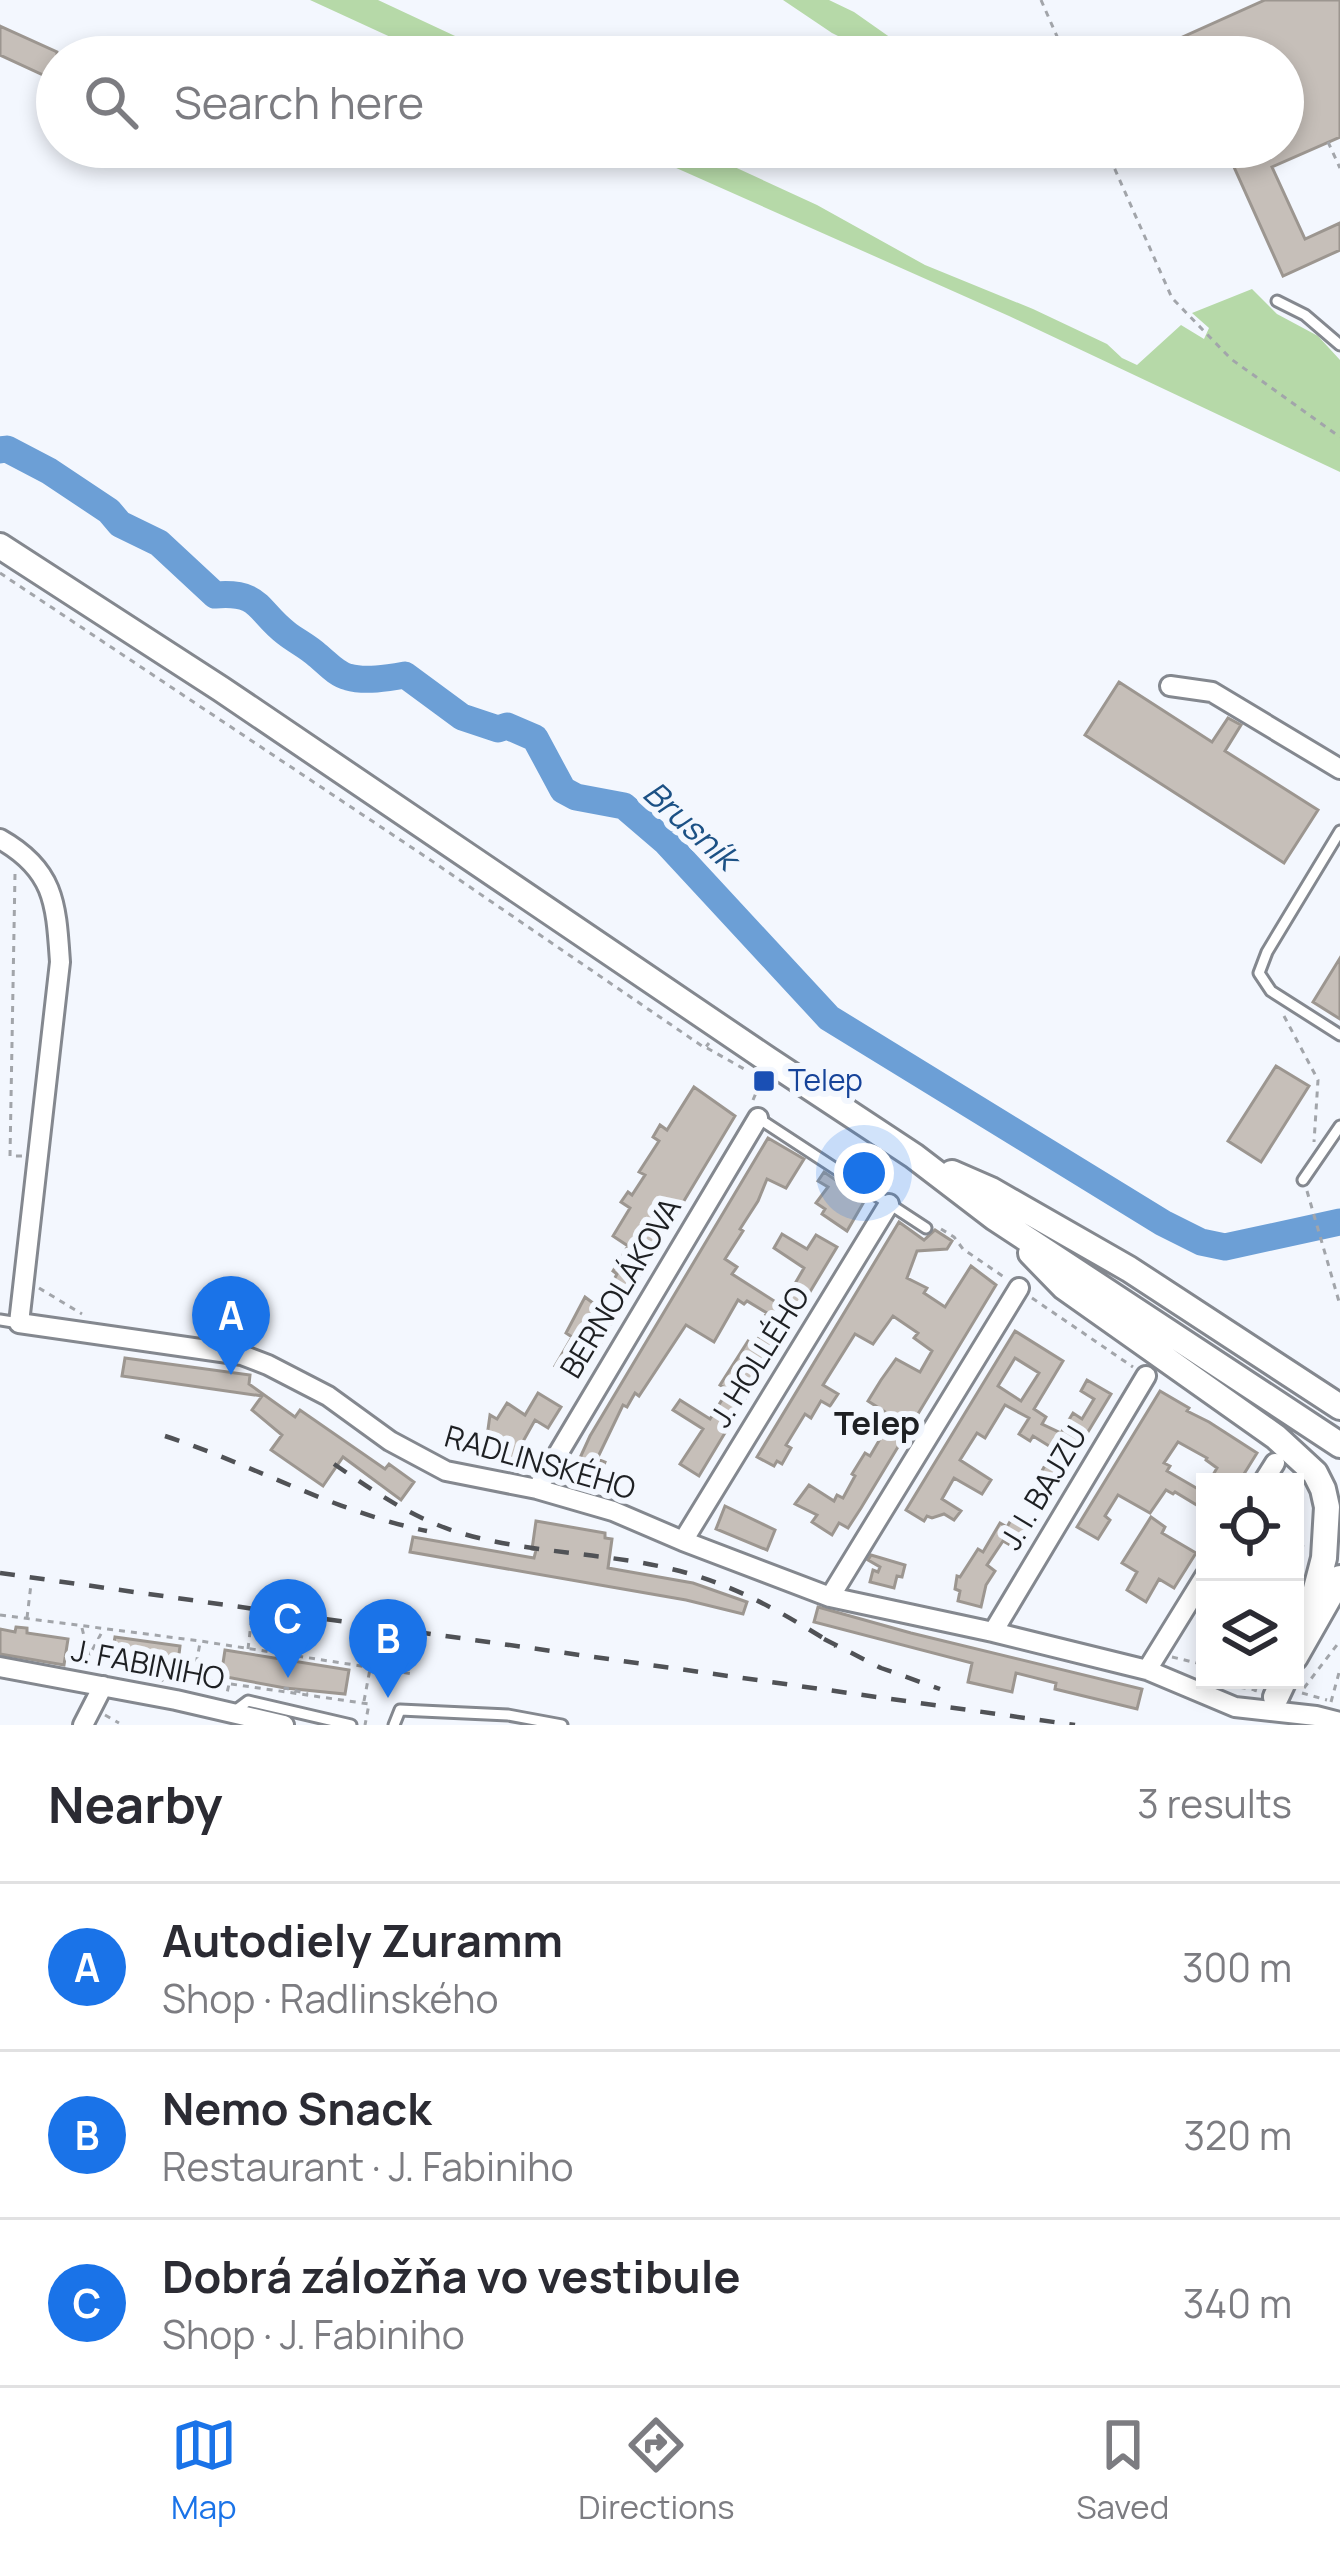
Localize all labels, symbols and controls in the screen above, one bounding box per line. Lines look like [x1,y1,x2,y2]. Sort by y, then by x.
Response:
search box [36,36,1304,168]
icon: search [78,69,144,135]
text: Search here [174,71,424,133]
water label: Brusník [634,770,752,882]
place label: Telep [788,1059,863,1100]
marker: Telep [751,1068,777,1094]
your location [834,1143,894,1203]
street label: BERNOLÁKOVA [550,1189,690,1385]
pin: A [192,1276,270,1375]
street label: J. HOLLÉHO [699,1278,818,1434]
district label: Telep [834,1400,920,1445]
street label: RADLINSKÉHO [440,1415,641,1508]
street label: J. I. BAJZU [990,1418,1096,1557]
map controls [1196,1473,1304,1689]
button: locate [1196,1473,1304,1581]
pin: C [249,1579,327,1678]
button: layers [1196,1581,1304,1689]
pin: B [349,1599,427,1698]
street label: J. FABINIHO [68,1629,228,1698]
text: Nearby [48,1769,223,1838]
text: 3 results [1137,1776,1292,1830]
text: Autodiely Zuramm [162,1909,563,1971]
text: A [74,1940,100,1994]
text: 300 m [1182,1940,1292,1994]
text: Shop · Radlinského [162,1971,499,2025]
text: Nemo Snack [162,2077,431,2139]
text: B [75,2108,99,2162]
text: 320 m [1184,2108,1292,2162]
text: Restaurant · J. Fabiniho [162,2139,574,2193]
text: Dobrá záložňa vo vestibule [162,2245,740,2307]
text: C [73,2276,101,2330]
text: 340 m [1183,2276,1292,2330]
text: Shop · J. Fabiniho [162,2307,465,2361]
tab: Map [171,2412,237,2529]
tab: Directions [578,2412,735,2529]
tab: Saved [1076,2412,1169,2529]

